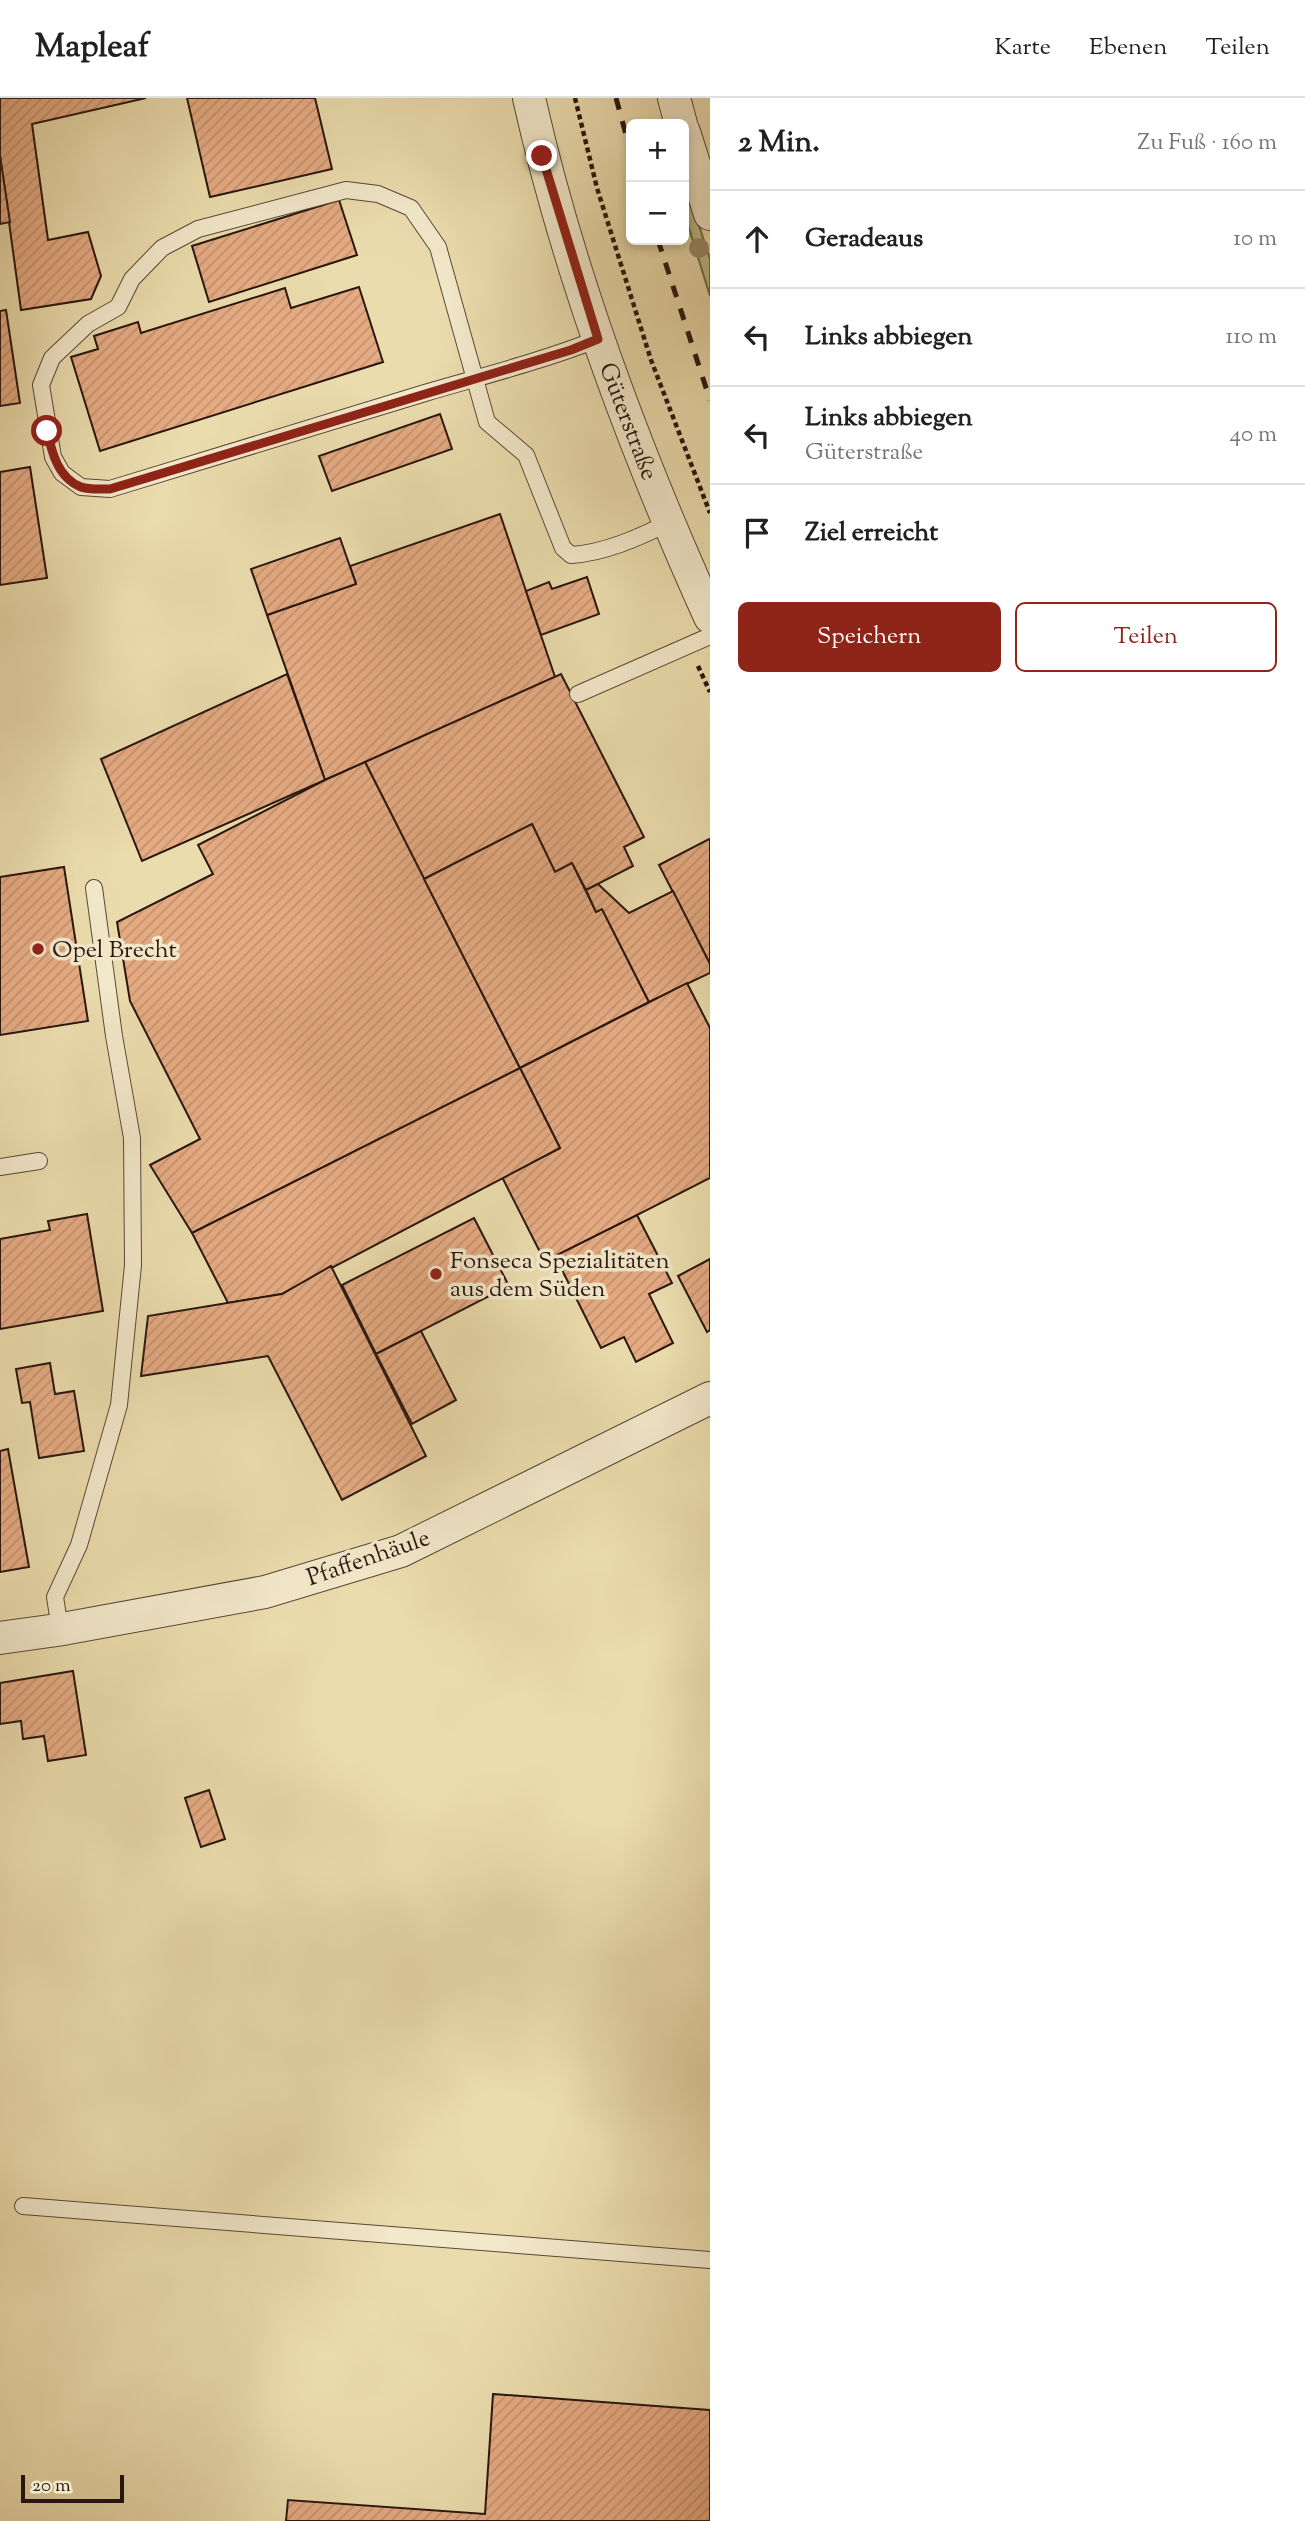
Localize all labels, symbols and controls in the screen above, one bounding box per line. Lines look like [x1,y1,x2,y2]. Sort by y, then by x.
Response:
text: Mapleaf [35,24,149,72]
text: Karte [994,31,1051,65]
text: Ebenen [1089,31,1167,65]
text: Teilen [1205,31,1270,65]
map controls [626,119,689,245]
button: + [626,119,689,182]
text: 2 Min. [738,122,820,165]
text: Zu Fuß · 160 m [1137,127,1277,160]
route end [526,140,557,171]
button: − [626,182,689,245]
icon: ahead [738,220,776,258]
text: Geradeaus [805,221,923,258]
text: 10 m [1233,223,1277,256]
icon: left [738,318,776,356]
text: Links abbiegen [805,319,973,356]
text: 110 m [1226,321,1277,354]
street label: Güterstraße [589,358,665,485]
text: Links abbiegen [805,400,973,437]
route start [31,415,62,446]
icon: left [738,416,776,454]
text: 40 m [1230,419,1277,452]
text: Güterstraße [805,437,923,470]
icon: arrive [738,514,776,552]
text: Ziel erreicht [805,515,938,552]
button: Speichern [738,602,1001,672]
button: Teilen [1015,602,1277,672]
place label: Opel Brecht [52,934,177,968]
marker: Opel Brecht [30,941,46,957]
place label: Fonseca Spezialitäten aus dem Süden [450,1245,670,1307]
marker: Fonseca Spezialitäten aus dem Süden [428,1266,444,1282]
street label: Pfaffenhäule [302,1522,435,1596]
scale bar [21,2472,124,2504]
text: 20 m [32,2473,71,2500]

